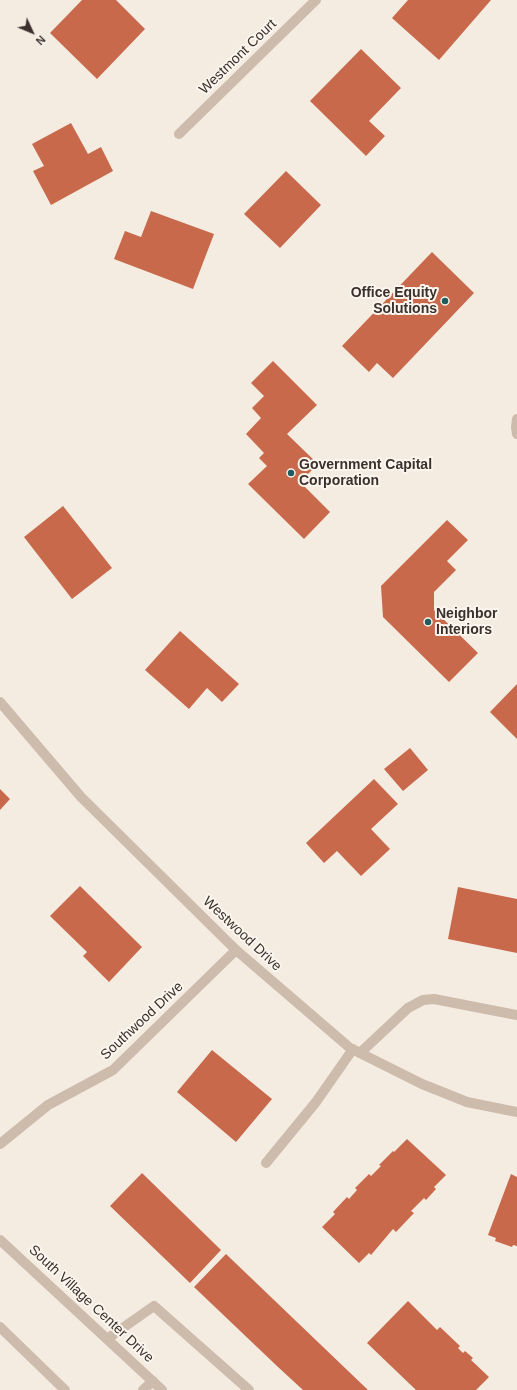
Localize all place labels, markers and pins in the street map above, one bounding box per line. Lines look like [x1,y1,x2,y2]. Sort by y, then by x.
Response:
place label: Office Equity Solutions [351,285,437,318]
marker: Office Equity Solutions [440,296,450,306]
place label: Government Capital Corporation [299,457,432,490]
marker: Government Capital Corporation [286,468,296,478]
place label: Neighbor Interiors [436,606,497,638]
marker: Neighbor Interiors [423,617,433,627]

